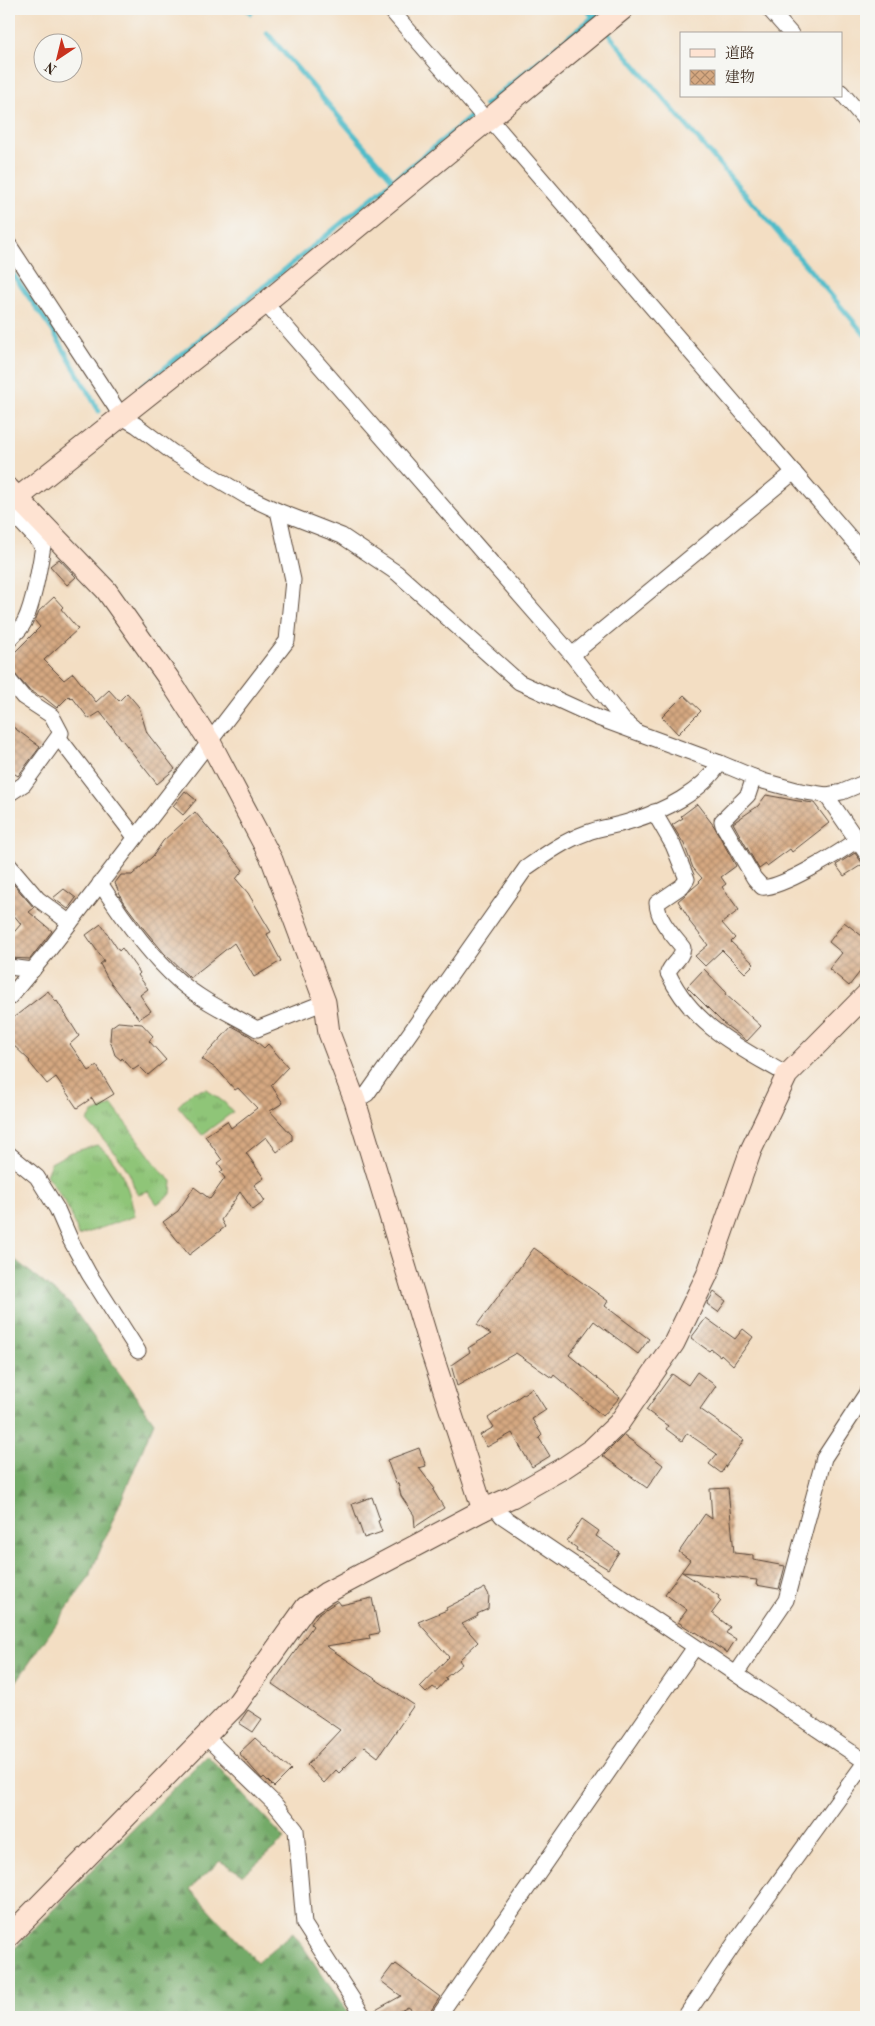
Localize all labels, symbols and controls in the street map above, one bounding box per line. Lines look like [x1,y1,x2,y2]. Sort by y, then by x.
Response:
north arrow [32,32,82,82]
legend [680,32,842,98]
text: 道路 [725,45,755,62]
text: N [42,59,60,77]
text: 建物 [725,69,755,86]

